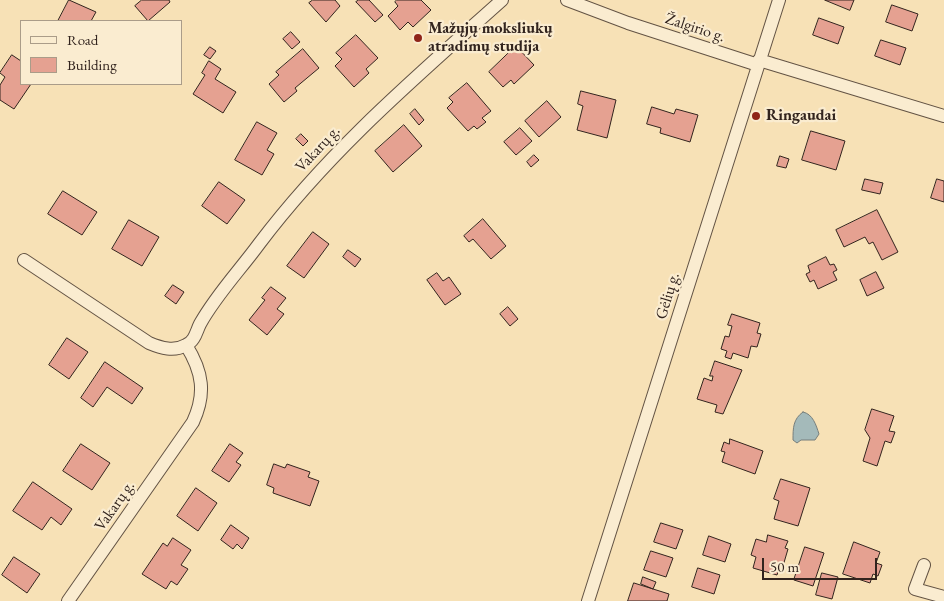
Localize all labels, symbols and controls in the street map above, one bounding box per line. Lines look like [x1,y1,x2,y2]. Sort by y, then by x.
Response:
street label: Žalgirio g. [663,9,727,47]
place label: Mažųjų moksliukų atradimų studija [428,19,553,57]
legend [20,20,182,85]
text: Road [67,30,98,49]
marker: Mažųjų moksliukų atradimų studija [412,32,424,44]
text: Building [67,55,117,74]
place label: Ringaudai [766,106,836,126]
marker: Ringaudai [750,110,762,122]
street label: Vakarų g. [292,122,344,176]
street label: Gėlių g. [652,270,684,322]
street label: Vakarų g. [91,477,139,535]
scale bar [764,548,879,580]
text: 50 m [770,557,799,576]

